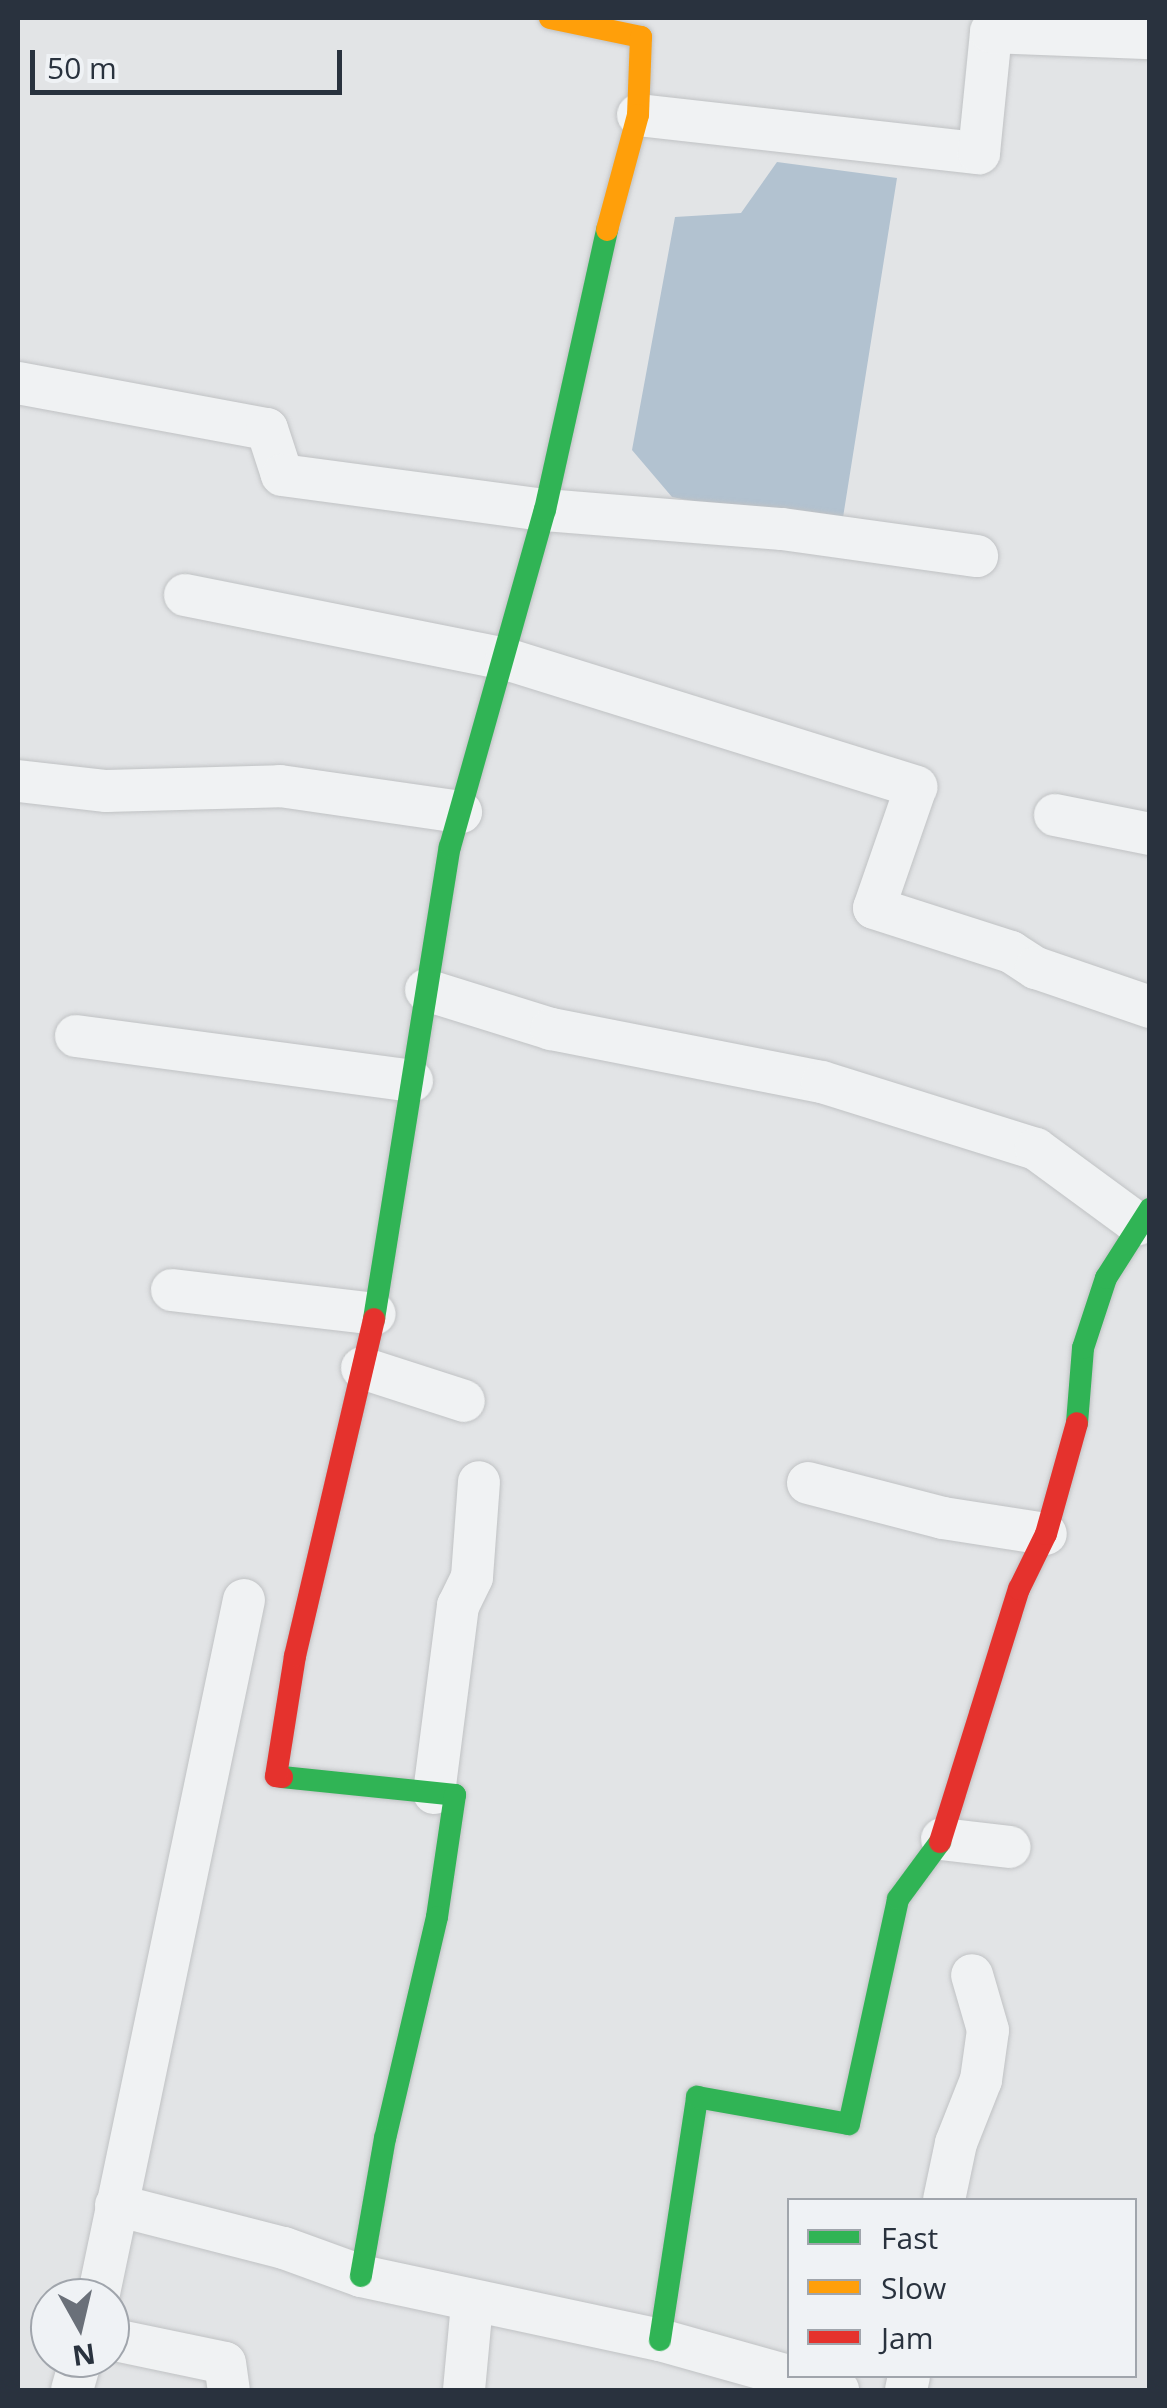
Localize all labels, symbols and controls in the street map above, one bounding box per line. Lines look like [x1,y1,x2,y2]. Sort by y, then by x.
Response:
scale bar [35,30,348,92]
text: 50 m [47,47,117,88]
legend [787,2198,1137,2378]
text: Fast [881,2217,938,2258]
text: Slow [881,2267,946,2308]
north arrow [30,2278,130,2378]
text: Jam [881,2317,934,2358]
text: N [70,2335,98,2376]

